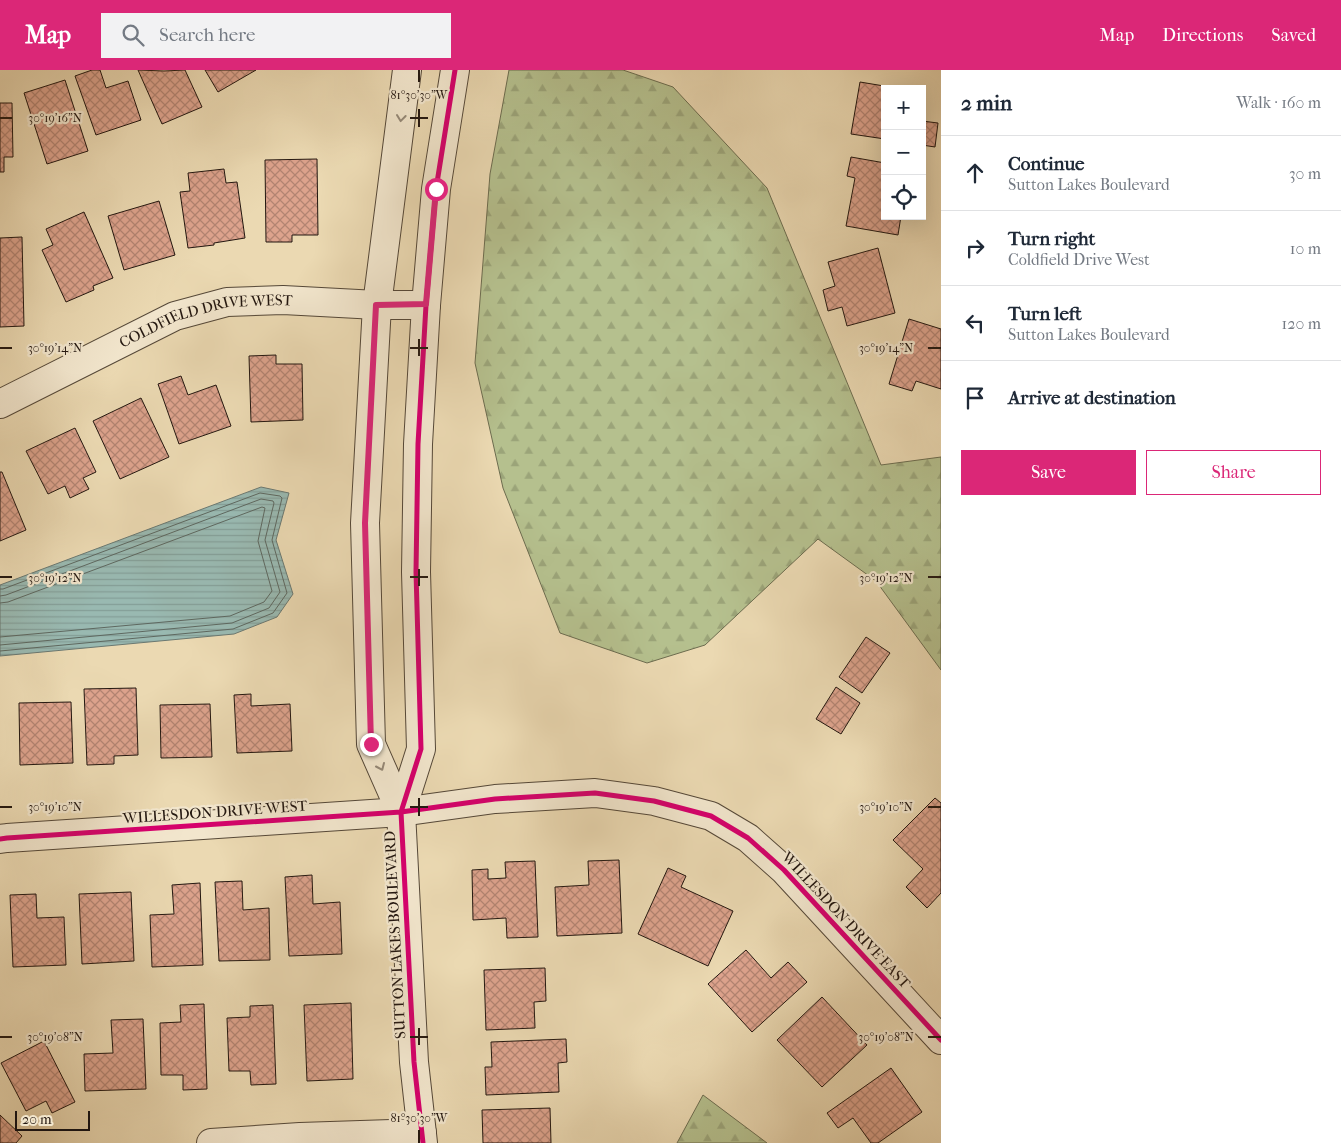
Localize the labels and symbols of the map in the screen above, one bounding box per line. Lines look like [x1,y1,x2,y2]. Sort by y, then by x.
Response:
text: 81°30'30"W [391,88,449,102]
text: 30°19'16"N [28,111,82,125]
one-way arrow [396,115,407,123]
route start [425,178,448,201]
street label: COLDFIELD DRIVE WEST [116,291,294,352]
text: 30°19'14"N [28,341,82,355]
text: 30°19'14"N [859,341,913,355]
text: 30°19'12"N [28,571,82,585]
text: 30°19'12"N [859,571,913,585]
route end [360,733,383,756]
one-way arrow [375,762,386,771]
street label: WILLESDON DRIVE WEST [121,797,309,828]
text: 30°19'10"N [28,800,82,814]
text: 30°19'10"N [859,800,913,814]
street label: SUTTON LAKES BOULEVARD [381,830,409,1040]
street label: WILLESDON DRIVE EAST [777,847,915,993]
text: 30°19'08"N [27,1030,83,1044]
text: 30°19'08"N [858,1030,914,1044]
scale bar [15,1108,90,1131]
text: 81°30'30"W [391,1111,449,1125]

